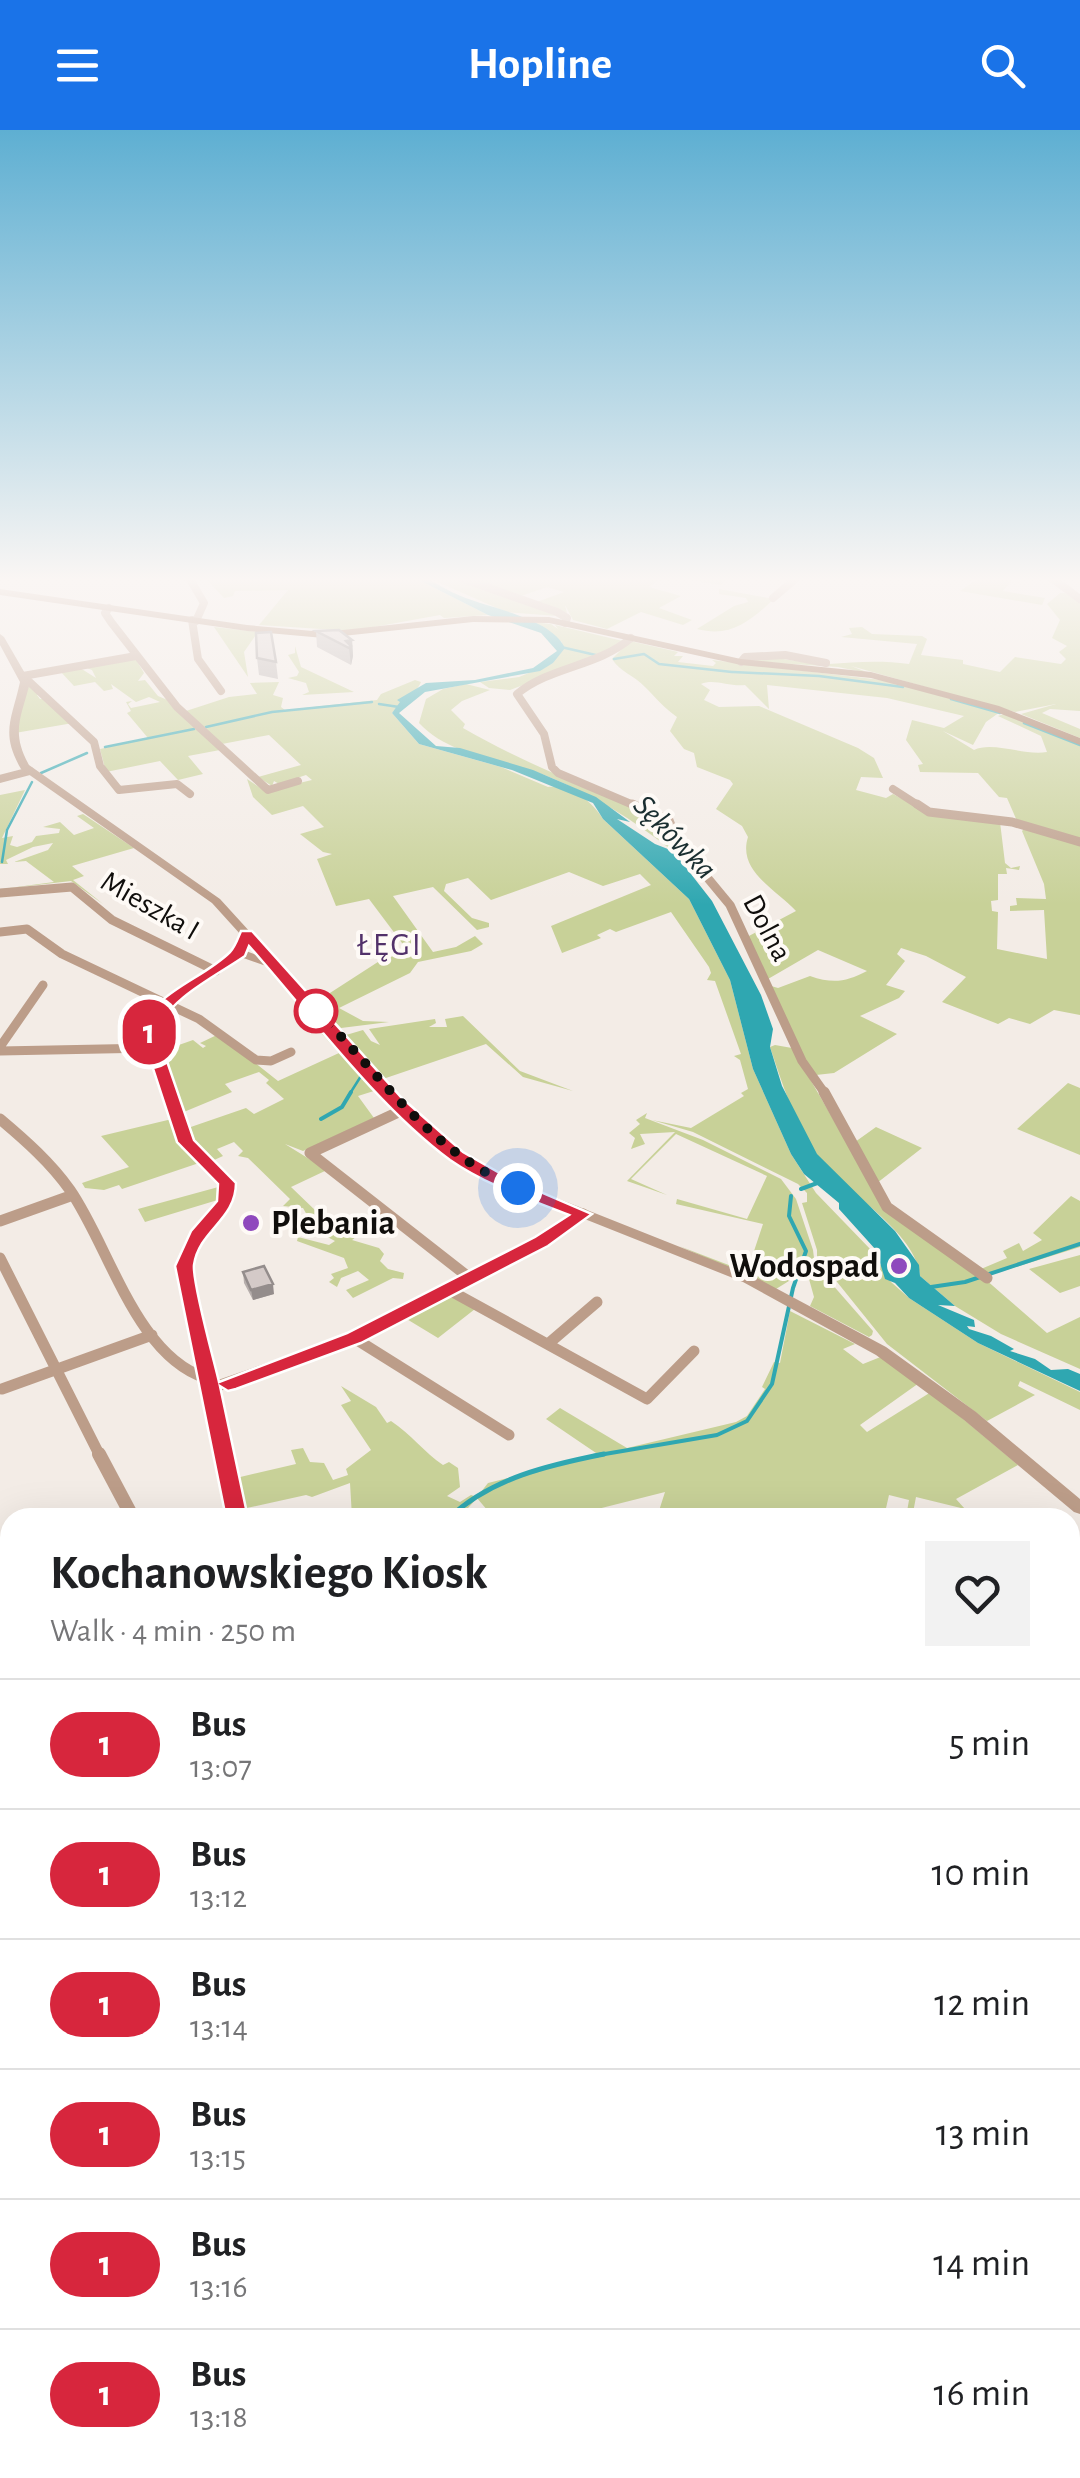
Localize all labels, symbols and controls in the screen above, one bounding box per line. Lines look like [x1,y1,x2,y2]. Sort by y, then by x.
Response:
icon: menu [50,38,105,93]
icon: search [975,38,1030,93]
text: Hopline [468,42,612,87]
water label: Sękówka [628,789,722,885]
street label: Mieszka I [96,866,204,946]
street label: Dolna [737,890,797,966]
district label: ŁĘGI [357,929,423,962]
unlabelled marker [295,990,337,1032]
line badge: 1 [116,1000,182,1064]
text: 1 [143,1015,155,1050]
your location [493,1163,543,1213]
place label: Plebania [271,1206,395,1241]
marker: Plebania [240,1212,262,1234]
place label: Wodospad [729,1249,879,1284]
marker: Wodospad [888,1255,910,1277]
button: heart [925,1541,1030,1646]
text: Kochanowskiego Kiosk [50,1550,488,1598]
text: Walk · 4 min · 250 m [50,1615,296,1647]
text: Bus [190,1706,246,1744]
text: 5 min [949,1725,1030,1763]
text: 1 [99,1727,111,1762]
text: 13:07 [190,1751,252,1783]
text: Bus [190,1836,246,1874]
text: 10 min [931,1855,1030,1893]
text: 1 [99,1857,111,1892]
text: 13:12 [190,1881,247,1913]
text: Bus [190,1966,246,2004]
text: 12 min [934,1985,1030,2023]
text: 1 [99,1987,111,2022]
text: 13:14 [190,2011,248,2043]
text: Bus [190,2096,246,2134]
text: 13 min [936,2115,1030,2153]
text: 1 [99,2117,111,2152]
text: 13:15 [190,2141,246,2173]
text: Bus [190,2226,246,2264]
text: 14 min [933,2245,1030,2283]
text: 1 [99,2247,111,2282]
text: 13:16 [190,2271,248,2303]
text: Bus [190,2356,246,2394]
text: 16 min [934,2375,1030,2413]
text: 1 [99,2377,111,2412]
text: 13:18 [190,2401,248,2433]

